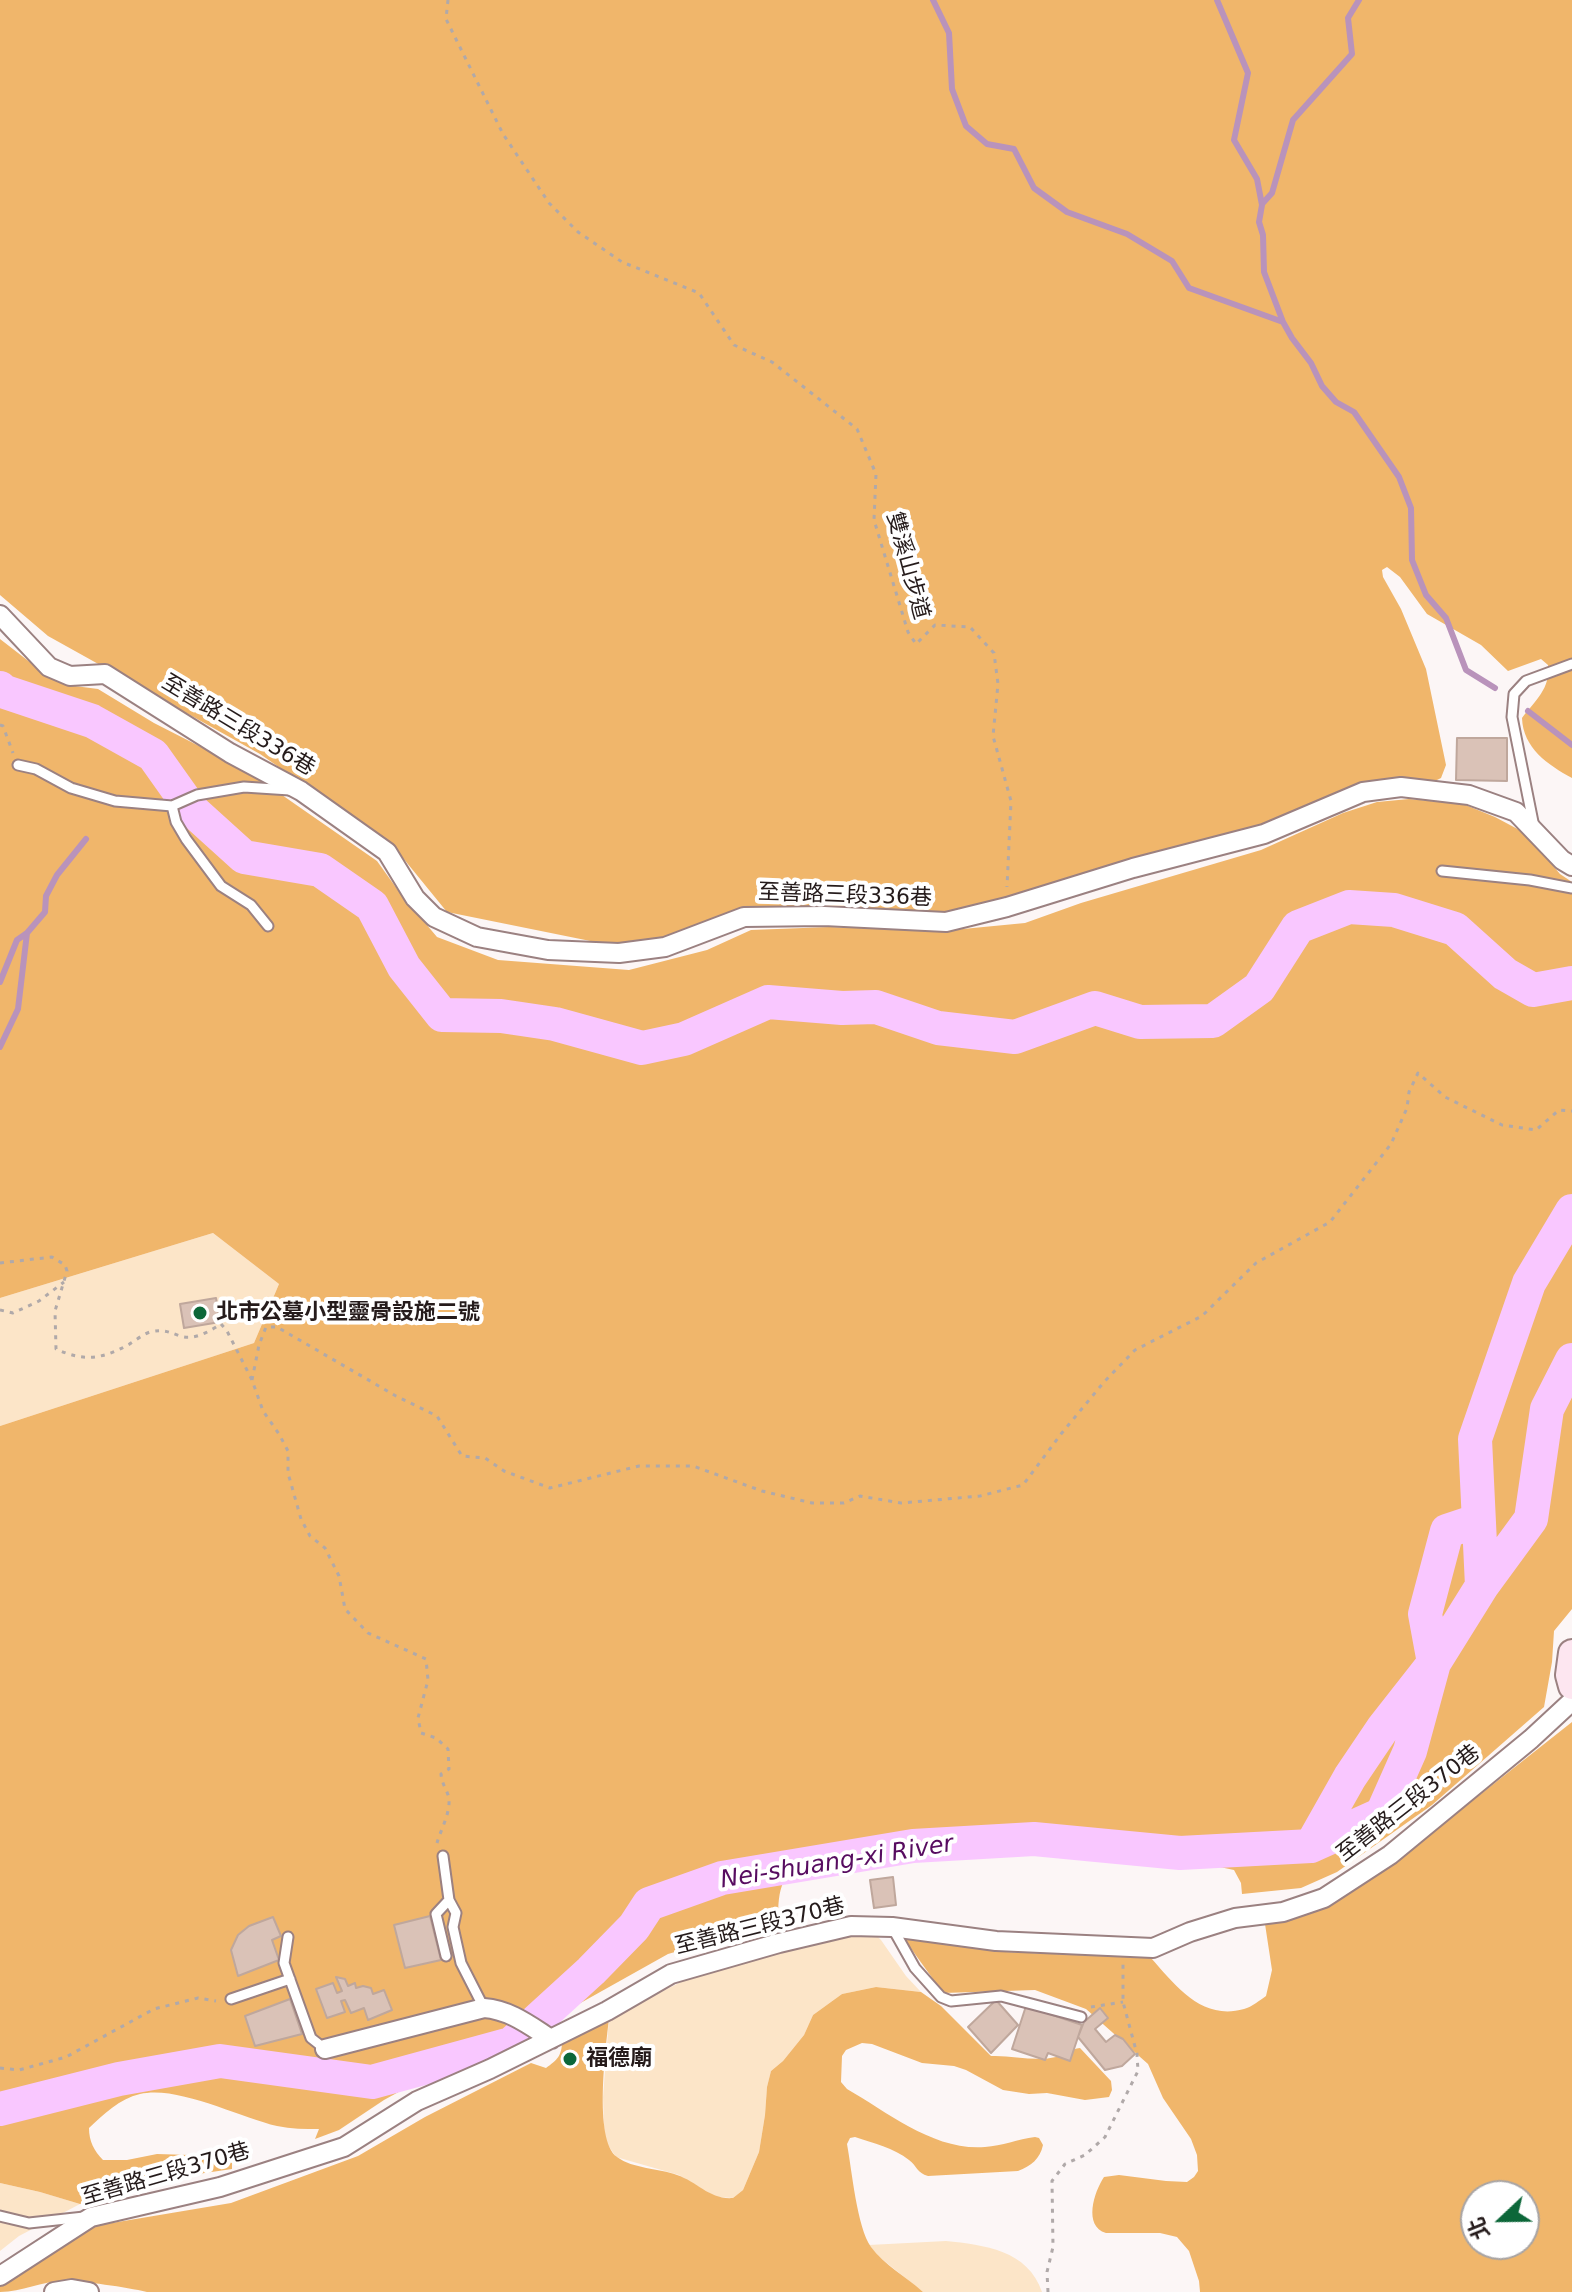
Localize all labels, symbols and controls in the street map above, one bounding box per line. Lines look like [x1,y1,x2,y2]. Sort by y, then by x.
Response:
street label: 雙溪山步道 [880,509,934,623]
street label: 至善路三段336巷 [157,670,319,782]
street label: 至善路三段336巷 [758,880,932,912]
place label: 北市公墓小型靈骨設施二號 [216,1300,480,1326]
marker: 北市公墓小型靈骨設施二號 [191,1304,209,1322]
street label: 至善路三段370巷 [1332,1740,1486,1868]
water label: Nei-shuang-xi River [718,1830,956,1896]
street label: 至善路三段370巷 [672,1893,848,1961]
place label: 福德廟 [586,2046,652,2072]
marker: 福德廟 [561,2050,579,2068]
street label: 至善路三段370巷 [79,2138,253,2212]
north arrow [1460,2180,1540,2260]
text: 北 [1463,2214,1495,2243]

